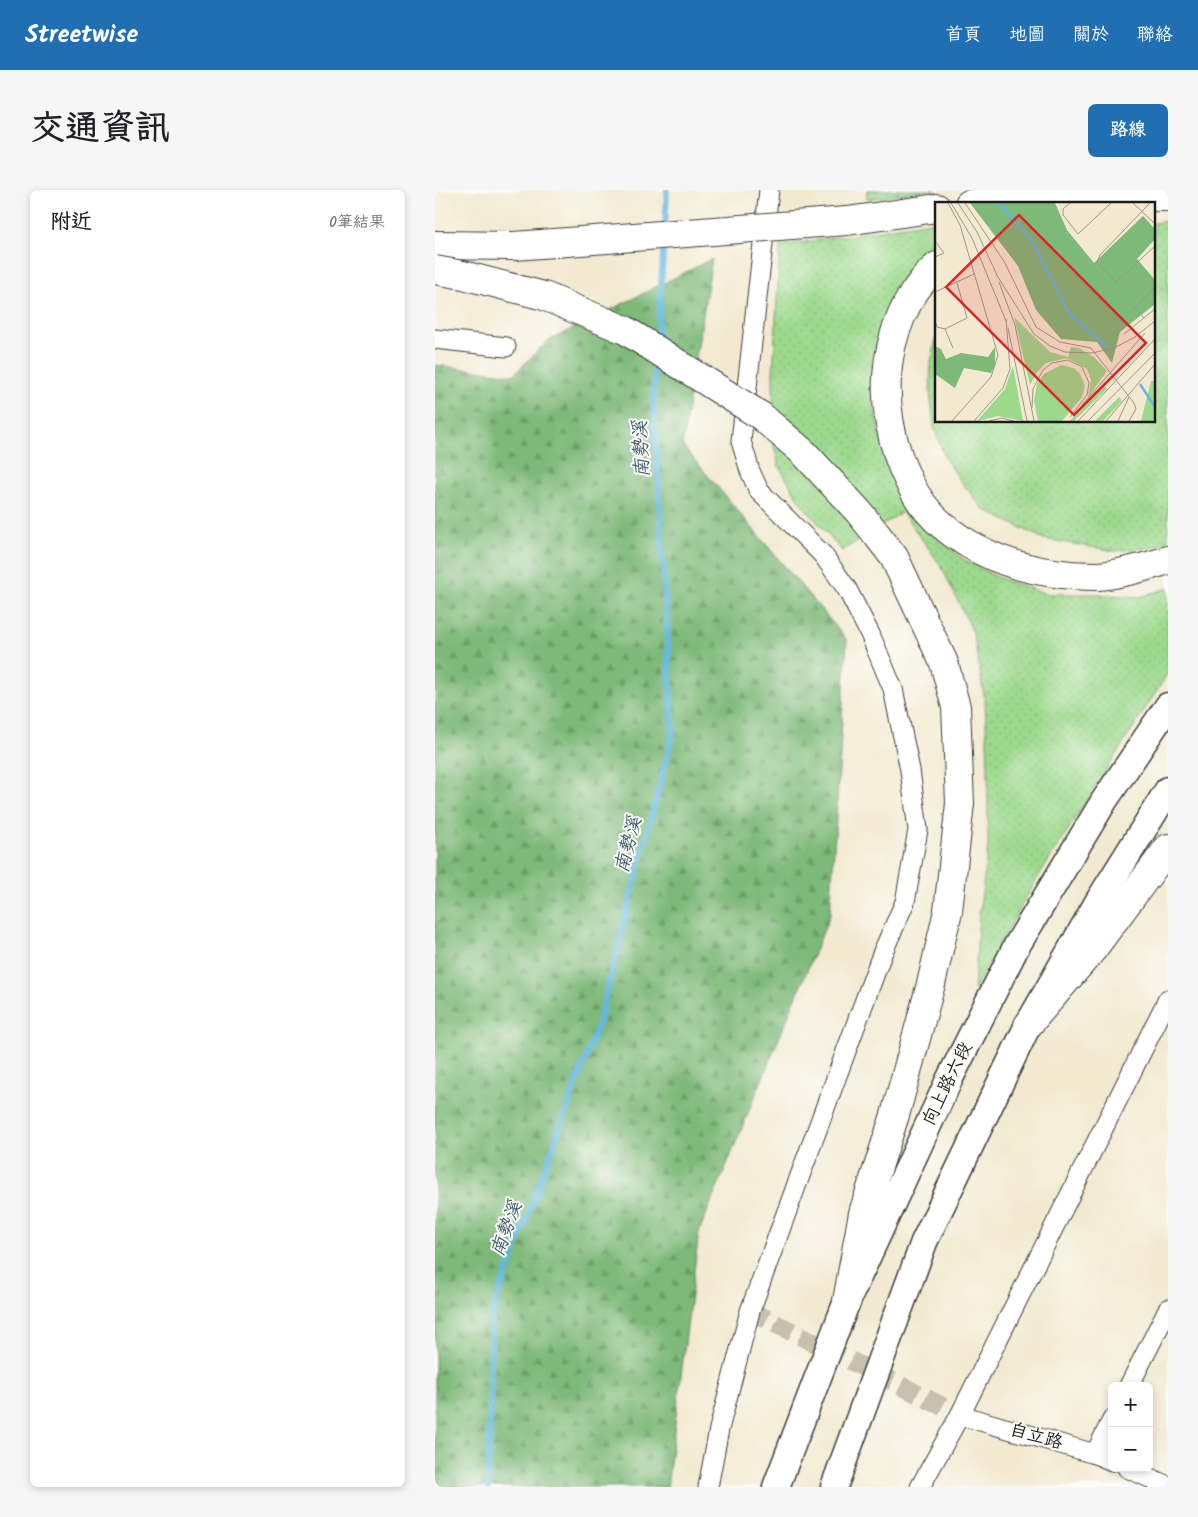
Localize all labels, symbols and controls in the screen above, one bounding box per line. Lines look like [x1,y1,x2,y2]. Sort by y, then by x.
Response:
text: Streetwise [25,16,138,55]
text: 首頁 [945,21,981,50]
text: 地圖 [1009,21,1045,50]
text: 關於 [1073,21,1109,50]
text: 聯絡 [1137,21,1173,50]
text: 交通資訊 [30,102,170,158]
button: 路線 [1088,104,1168,157]
inset map [935,202,1155,422]
text: 附近 [50,206,92,239]
text: 0筆結果 [329,210,385,235]
water label: 南勢溪 [625,419,658,478]
water label: 南勢溪 [608,813,651,876]
street label: 向上路六段 [915,1037,981,1131]
water label: 南勢溪 [483,1196,531,1261]
map controls [1108,1382,1153,1472]
button: + [1108,1382,1153,1427]
street label: 自立路 [1006,1416,1066,1458]
button: − [1108,1427,1153,1472]

